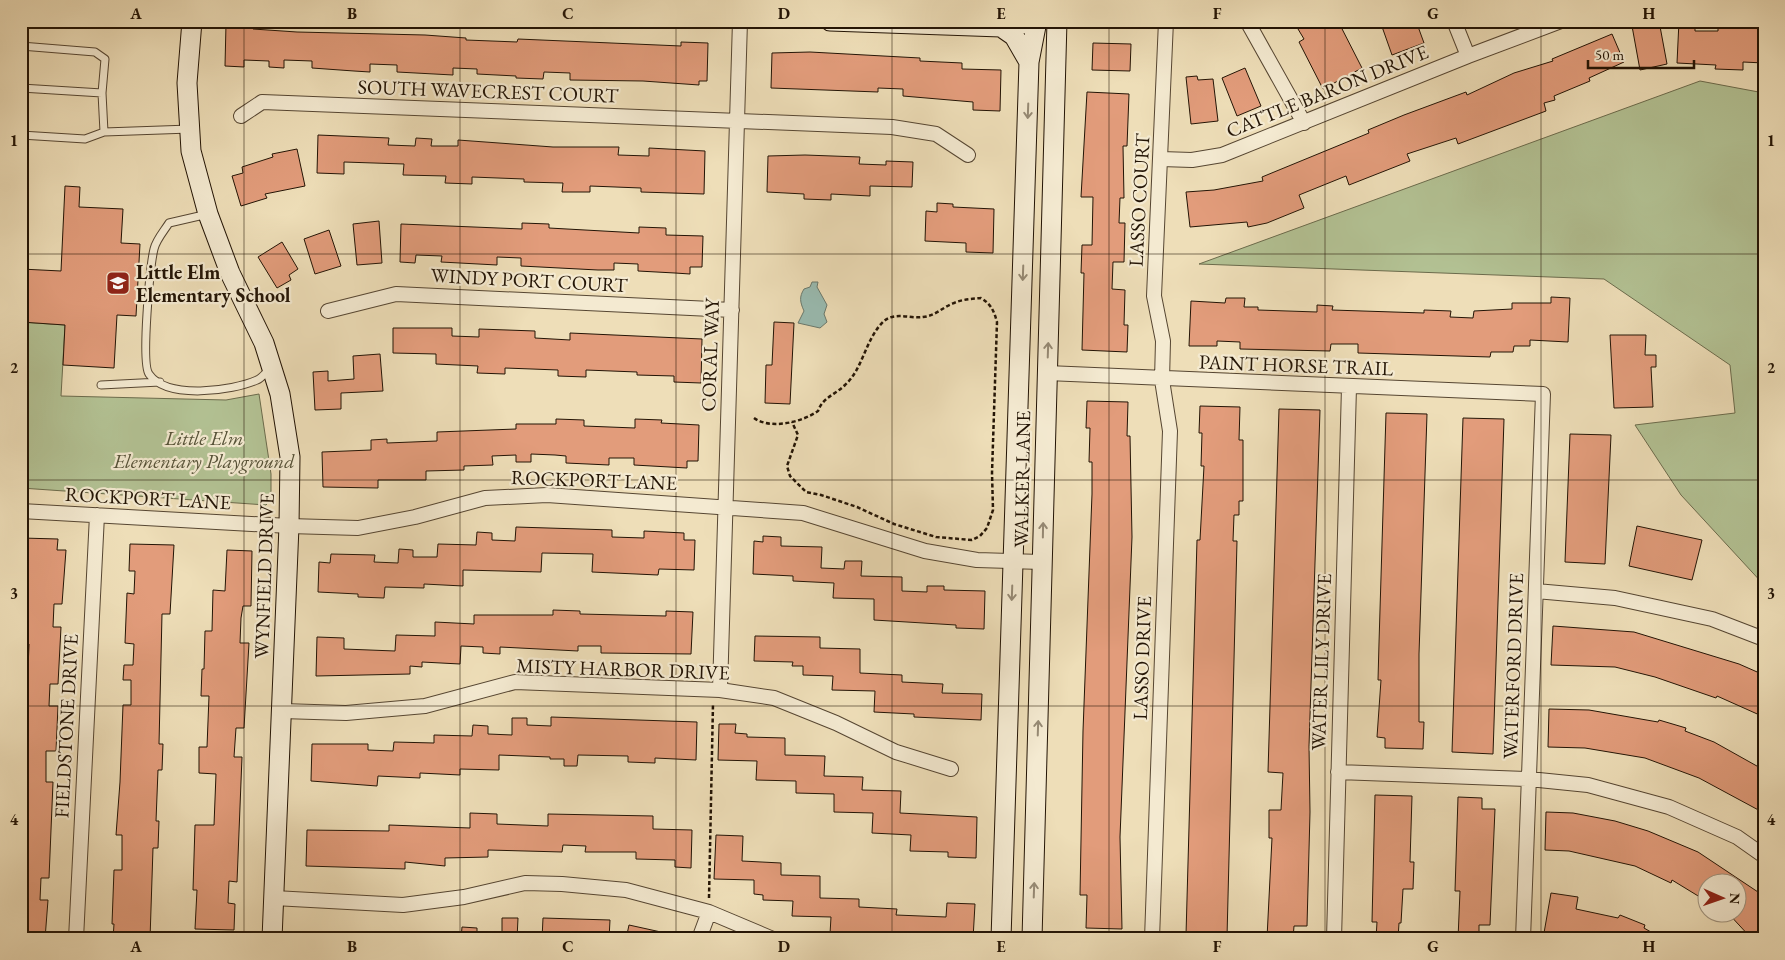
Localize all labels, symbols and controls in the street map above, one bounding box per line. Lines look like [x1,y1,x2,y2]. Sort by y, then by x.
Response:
text: A [129,3,142,24]
text: B [347,3,357,24]
text: C [562,3,574,24]
text: D [778,3,790,24]
text: E [996,3,1006,24]
text: F [1213,3,1222,24]
text: G [1427,3,1439,24]
text: H [1643,3,1656,24]
scale bar [1588,38,1694,70]
street label: CATTLE BARON DRIVE [1222,39,1432,143]
text: 50 m [1595,45,1624,64]
street label: SOUTH WAVECREST COURT [357,73,619,109]
one-way arrow [1023,102,1033,118]
text: 1 [10,130,18,151]
text: 1 [1767,130,1775,151]
street label: LASSO COURT [1123,132,1156,267]
place label: Little Elm Elementary School [136,259,291,308]
street label: WINDY PORT COURT [430,262,629,298]
one-way arrow [1018,265,1027,281]
school or university icon: Little Elm Elementary School [105,270,131,296]
street label: CORAL WAY [695,296,725,412]
one-way arrow [1043,342,1052,358]
street label: PAINT HORSE TRAIL [1199,349,1394,381]
text: 2 [10,357,19,378]
text: 2 [1767,357,1776,378]
street label: WALKER LANE [1008,410,1036,548]
park label: Little Elm Elementary Playground [113,425,295,474]
street label: ROCKPORT LANE [511,464,677,496]
street label: ROCKPORT LANE [64,481,232,515]
street label: WYNFIELD DRIVE [248,493,280,659]
one-way arrow [1038,522,1048,538]
street label: WATERFORD DRIVE [1497,572,1529,760]
street label: WATER LILY DRIVE [1305,573,1337,751]
text: 3 [10,583,18,604]
text: 3 [1767,583,1775,604]
one-way arrow [1008,585,1017,601]
street label: LASSO DRIVE [1127,595,1157,721]
street label: FIELDSTONE DRIVE [48,633,84,819]
street label: MISTY HARBOR DRIVE [516,652,730,686]
one-way arrow [1033,720,1043,736]
text: 4 [10,809,19,830]
text: 4 [1767,809,1776,830]
north arrow [1698,872,1748,922]
one-way arrow [1029,882,1038,898]
text: N [1726,892,1744,905]
text: A [129,936,142,957]
text: B [347,936,357,957]
text: C [562,936,574,957]
text: D [778,936,790,957]
text: E [996,936,1006,957]
text: F [1213,936,1222,957]
text: G [1427,936,1439,957]
text: H [1643,936,1656,957]

